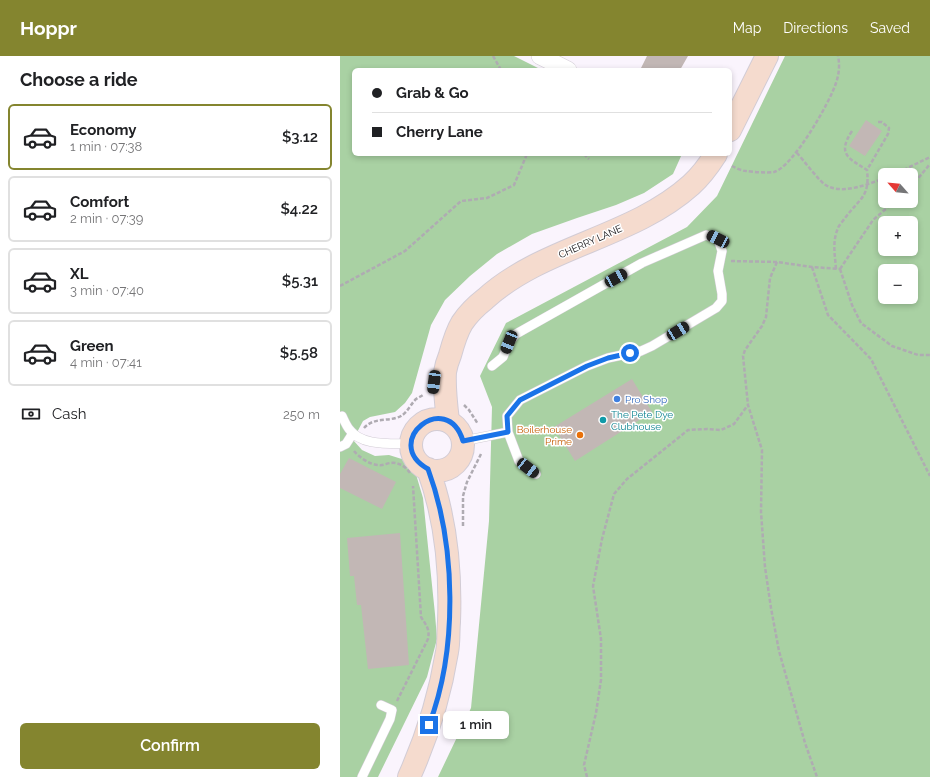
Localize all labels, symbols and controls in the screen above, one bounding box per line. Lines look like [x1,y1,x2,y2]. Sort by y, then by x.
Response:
text: Hoppr [20,17,77,39]
text: Map [733,20,761,36]
text: Directions [783,20,848,36]
text: Saved [870,20,910,36]
text: Choose a ride [20,69,138,90]
text: Grab & Go [396,84,469,102]
icon: car [22,119,58,155]
text: Economy [70,121,137,139]
text: Cherry Lane [396,123,483,141]
text: $3.12 [282,128,318,146]
text: 1 min · 07:38 [70,139,142,154]
north arrow [878,168,918,208]
map controls [878,168,918,304]
icon: car [22,191,58,227]
text: Comfort [70,193,129,211]
text: $4.22 [280,200,318,218]
text: 2 min · 07:39 [70,211,143,226]
button: + [878,216,918,256]
street label: CHERRY LANE [557,223,624,260]
car [705,228,731,250]
icon: car [22,263,58,299]
button: − [878,264,918,304]
text: XL [70,265,88,283]
car [603,267,629,289]
text: $5.31 [282,272,318,290]
text: 3 min · 07:40 [70,283,144,298]
car [665,320,691,342]
car [499,329,519,355]
icon: car [22,335,58,371]
text: Green [70,337,114,355]
text: $5.58 [280,344,318,362]
route start [621,344,639,362]
text: 4 min · 07:41 [70,355,142,370]
car [427,369,441,395]
marker: Pro Shop [612,394,622,404]
place label: Pro Shop [625,394,667,405]
icon: cash [20,403,42,425]
text: Cash [52,405,86,423]
text: 250 m [283,407,320,422]
place label: The Pete Dye Clubhouse [611,409,673,432]
marker: The Pete Dye Clubhouse [598,415,608,425]
place label: Boilerhouse Prime [517,424,572,447]
marker: Boilerhouse Prime [575,430,585,440]
car [515,456,541,480]
callout: 1 min [443,711,509,739]
route end [420,716,438,734]
text: 1 min [460,717,492,732]
button: Confirm [20,723,320,769]

